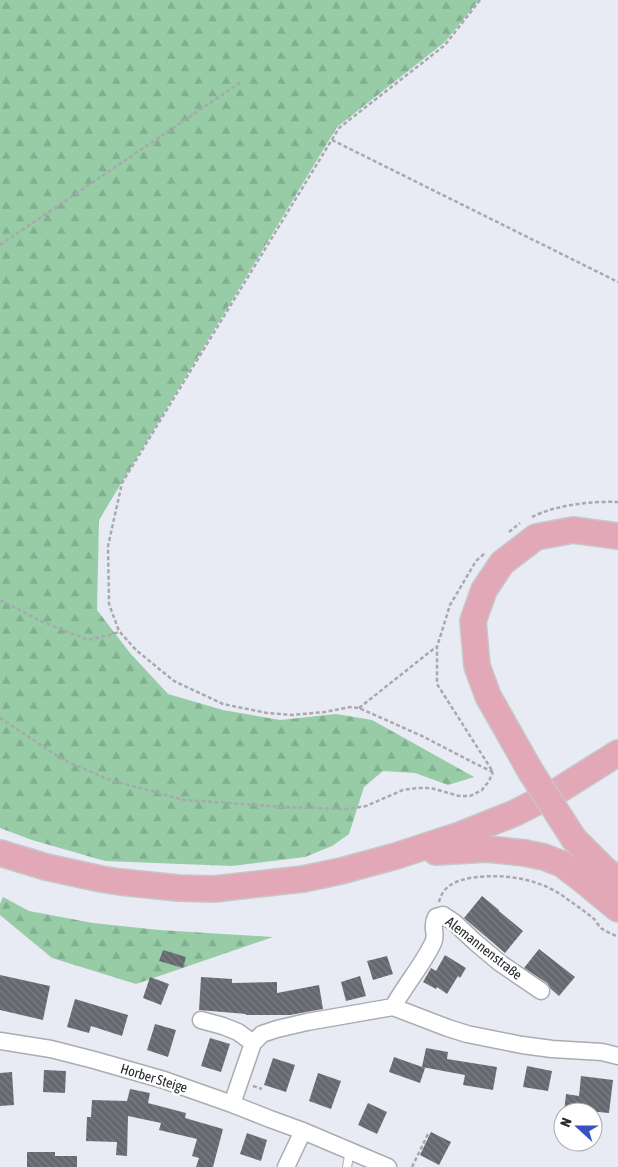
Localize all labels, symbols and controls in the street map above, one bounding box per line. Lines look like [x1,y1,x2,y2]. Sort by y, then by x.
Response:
street label: Alemannenstraße [443,913,525,983]
street label: Horber Steige [119,1060,189,1096]
north arrow [553,1102,603,1152]
text: N [557,1116,575,1129]

